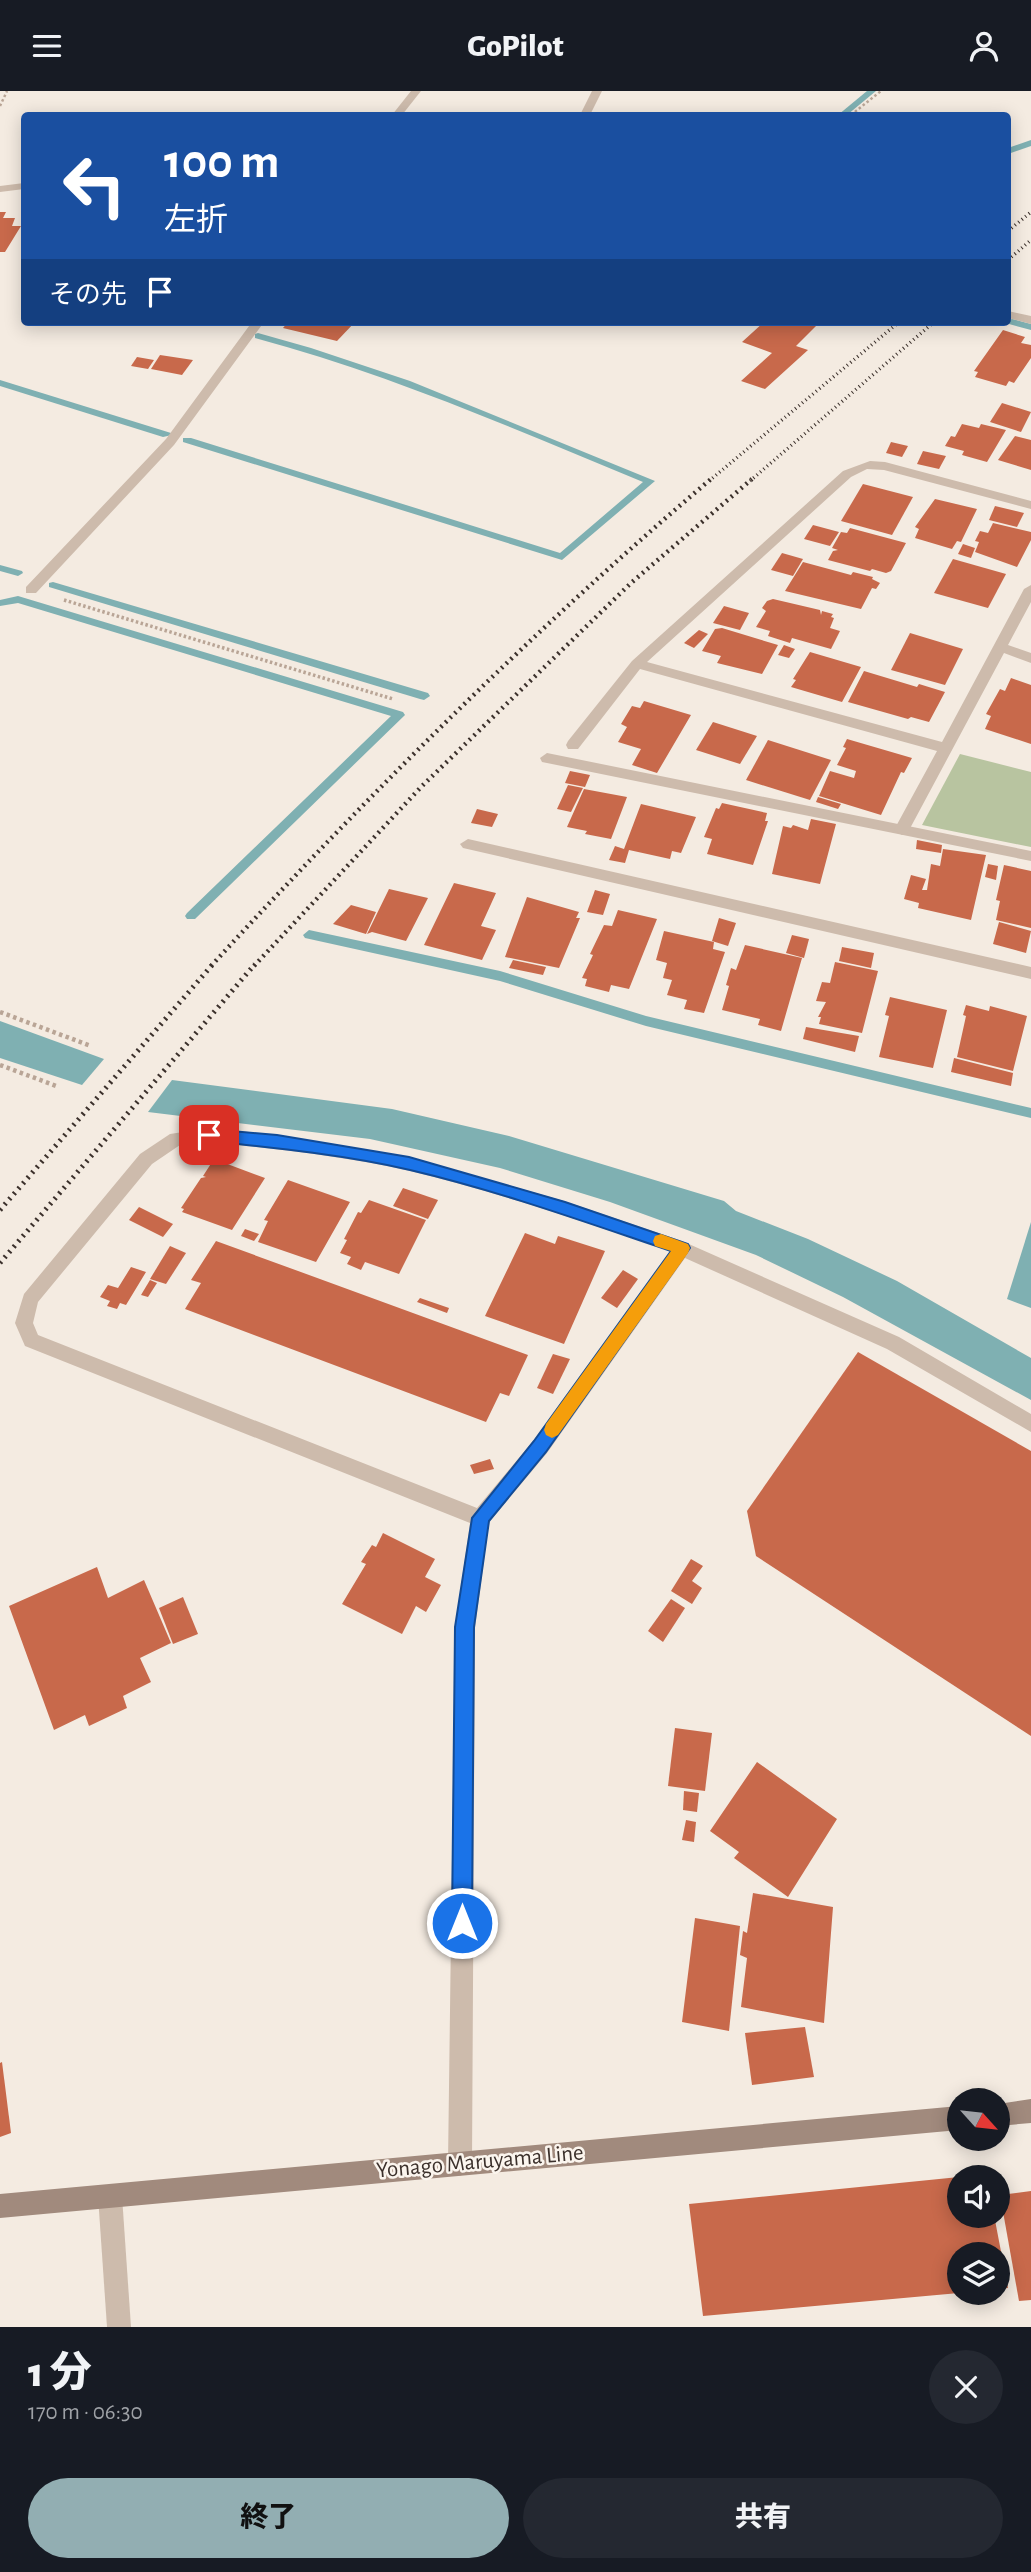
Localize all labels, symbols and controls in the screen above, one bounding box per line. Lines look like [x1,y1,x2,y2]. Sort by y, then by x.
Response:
icon: menu [28,27,66,65]
icon: person [965,27,1003,65]
text: GoPilot [467,30,564,62]
text: 100 m [164,138,280,187]
icon: left [49,140,140,231]
text: 左折 [164,204,228,236]
icon: arrive [141,273,179,311]
text: その先 [49,282,127,308]
pin [179,1105,239,1165]
icon: arrive [190,1116,228,1154]
position arrow [425,1886,499,1960]
north arrow [947,2088,1010,2151]
map controls [947,2088,1010,2305]
street label: Yonago Maruyama Line [375,2141,585,2183]
button: sound [947,2165,1010,2228]
button: layers [947,2242,1010,2305]
button: close [929,2350,1003,2424]
text: 1 分 [28,2352,92,2394]
text: 170 m · 06:30 [28,2401,143,2424]
button: 終了 [28,2478,509,2558]
button: 共有 [523,2478,1003,2558]

